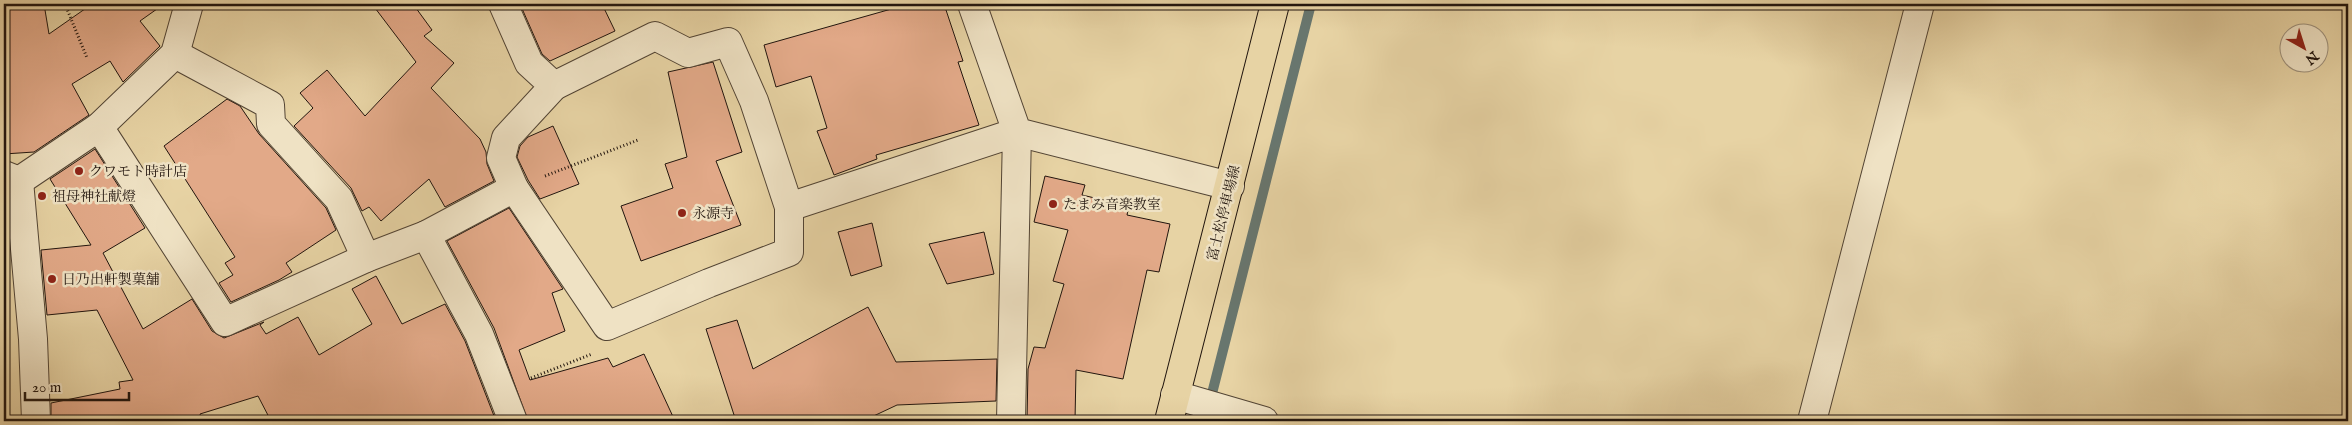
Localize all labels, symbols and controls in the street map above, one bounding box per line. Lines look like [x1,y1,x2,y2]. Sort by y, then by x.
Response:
north arrow [2280,22,2330,72]
text: N [2301,46,2323,68]
place label: クワモト時計店 [89,163,187,181]
street label: 富士松停車場線 [1203,164,1245,263]
marker: クワモト時計店 [73,165,85,177]
place label: 祖母神社献燈 [52,188,136,206]
marker: 祖母神社献燈 [36,190,48,202]
place label: たまみ音楽教室 [1063,196,1161,214]
marker: たまみ音楽教室 [1047,198,1059,210]
place label: 永源寺 [692,205,734,223]
marker: 永源寺 [676,207,688,219]
place label: 日乃出軒製菓舗 [62,271,160,289]
marker: 日乃出軒製菓舗 [46,273,58,285]
scale bar [25,370,129,402]
text: 20 m [32,378,62,397]

